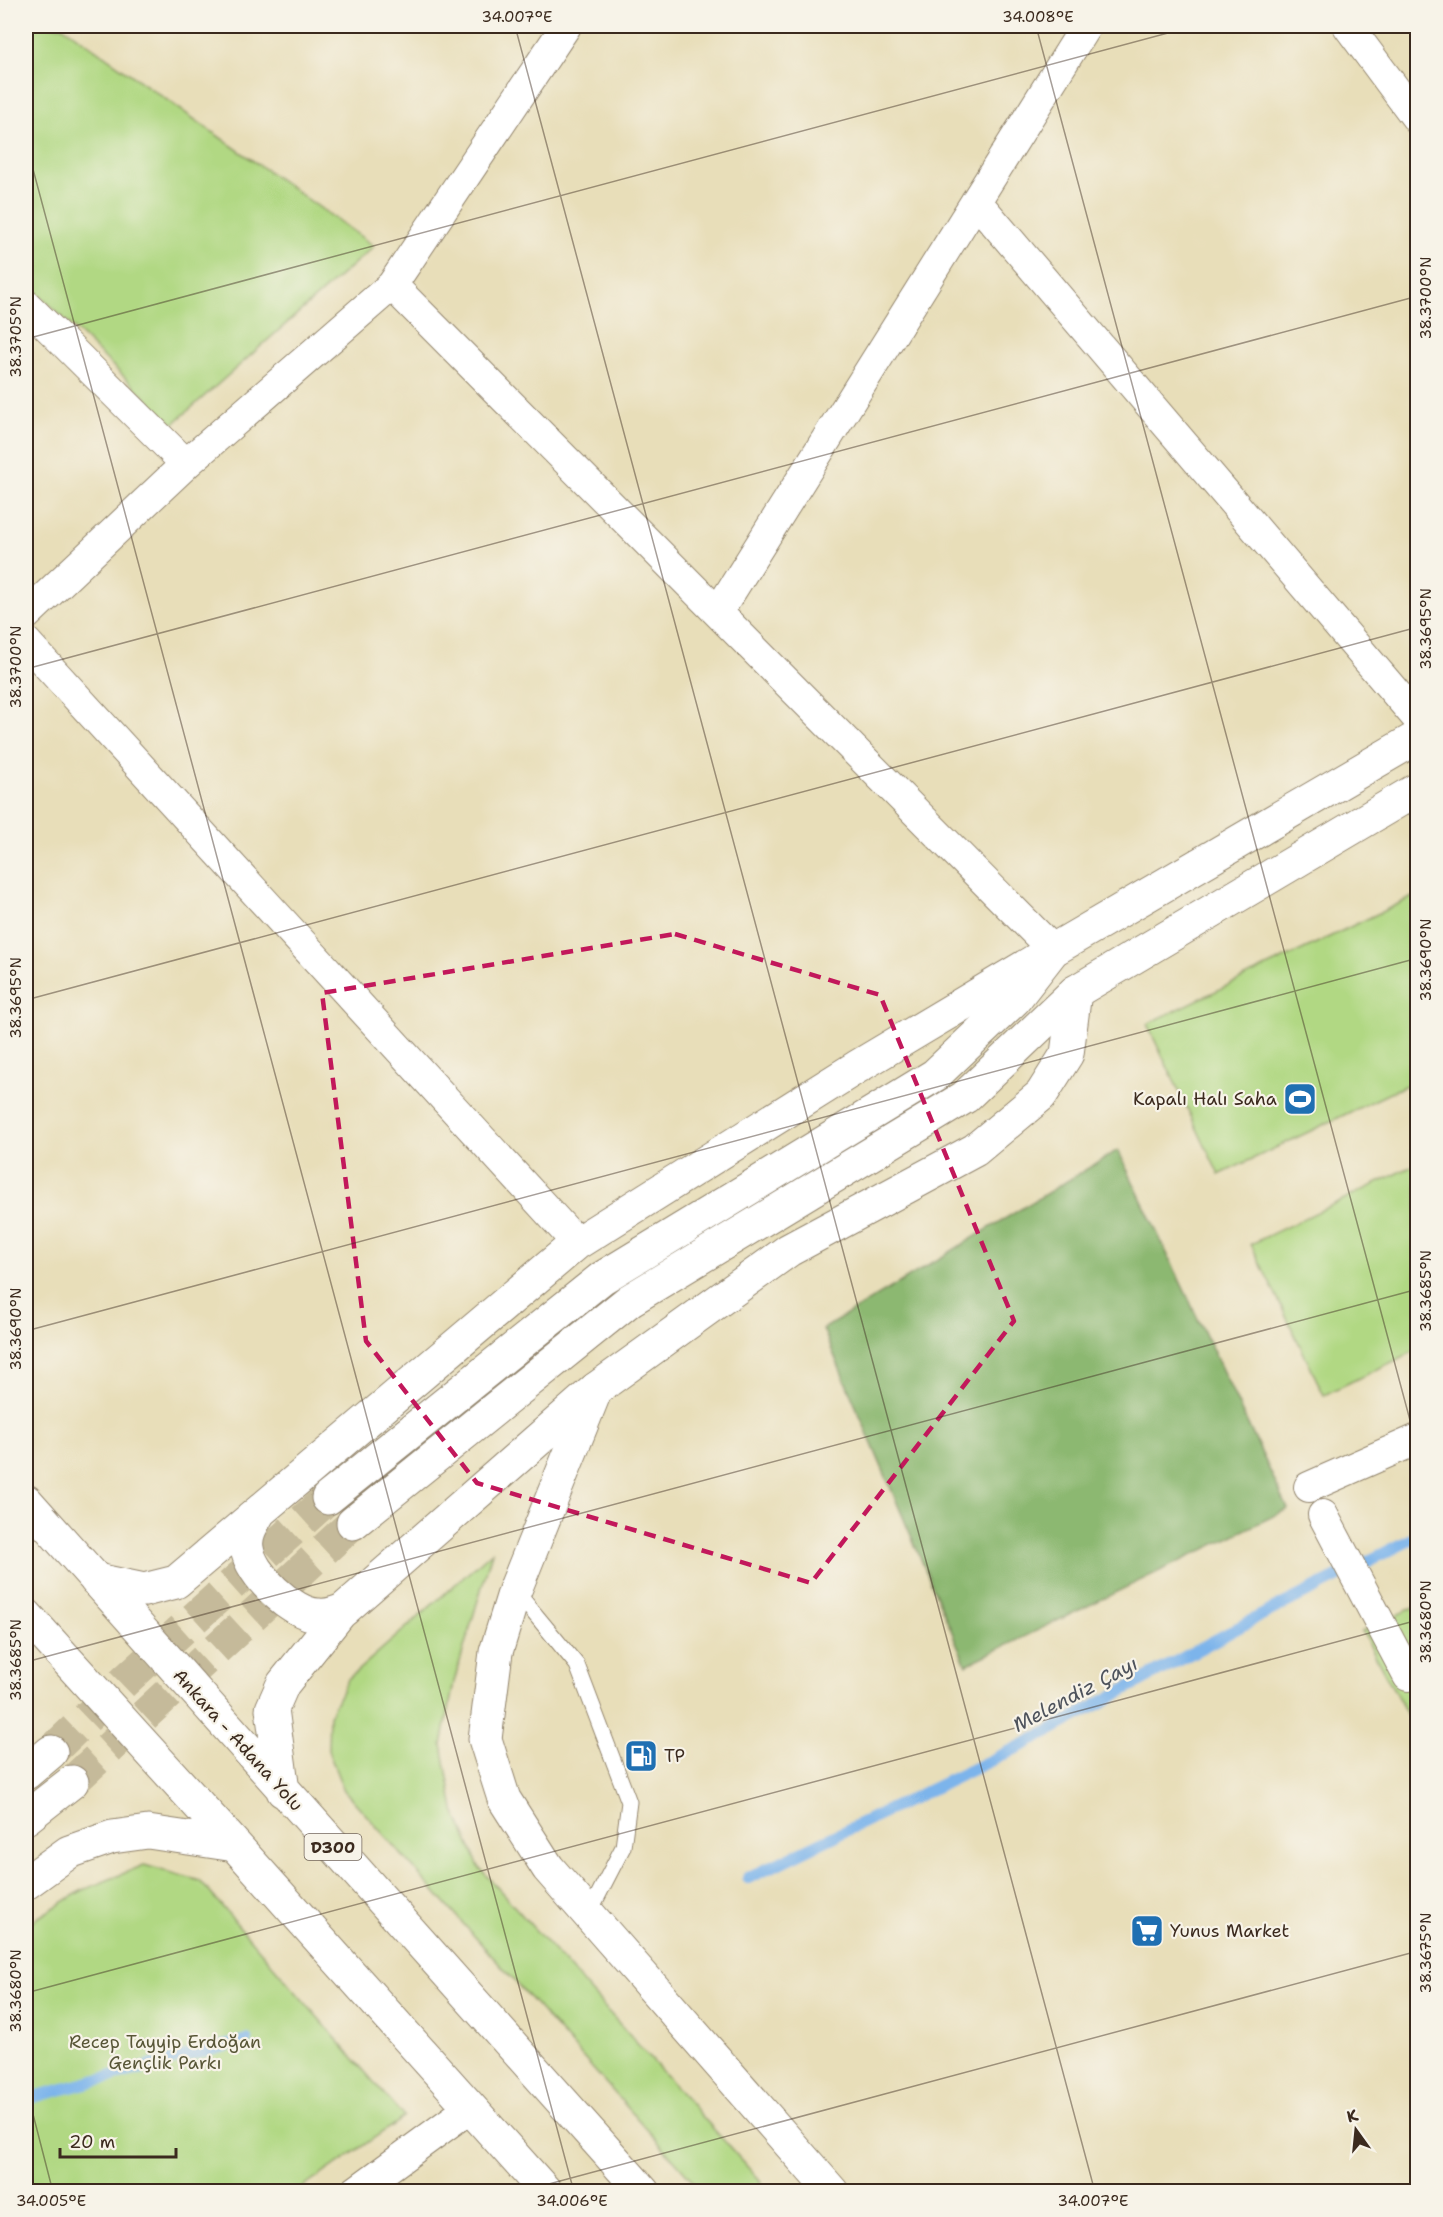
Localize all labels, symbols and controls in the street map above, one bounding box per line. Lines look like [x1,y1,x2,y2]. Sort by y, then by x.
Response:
text: 34.007°E [482,7,552,27]
text: 34.008°E [1002,7,1074,27]
text: 38.3700°N [1416,256,1436,340]
text: 38.3705°N [6,296,26,378]
text: 38.3695°N [1416,588,1436,670]
text: 38.3700°N [6,625,26,709]
text: 38.3690°N [1416,918,1436,1002]
text: 38.3695°N [6,957,26,1039]
sports icon: Kapalı Halı Saha [1282,1081,1318,1117]
place label: Kapalı Halı Saha [1133,1087,1277,1111]
text: 38.3685°N [1416,1250,1436,1332]
text: 38.3690°N [6,1287,26,1371]
text: 38.3680°N [1416,1580,1436,1664]
text: 38.3685°N [6,1619,26,1701]
water label: Melendiz Çayı [1008,1650,1142,1738]
street label: Ankara - Adana Yolu [168,1664,308,1816]
fuel station icon: TP [623,1738,659,1774]
place label: TP [664,1744,685,1768]
road number: D300 [304,1834,362,1860]
supermarket icon: Yunus Market [1129,1913,1165,1949]
text: 38.3675°N [1416,1913,1436,1993]
place label: Yunus Market [1170,1919,1290,1943]
text: 38.3680°N [6,1949,26,2033]
park label: Recep Tayyip Erdoğan Gençlik Parkı [69,2030,261,2075]
north arrow [1326,2100,1386,2160]
text: K [1344,2104,1360,2128]
scale bar [60,2121,176,2159]
text: 20 m [69,2130,115,2154]
text: 34.005°E [16,2191,86,2211]
text: 34.006°E [536,2191,608,2211]
text: 34.007°E [1058,2191,1128,2211]

